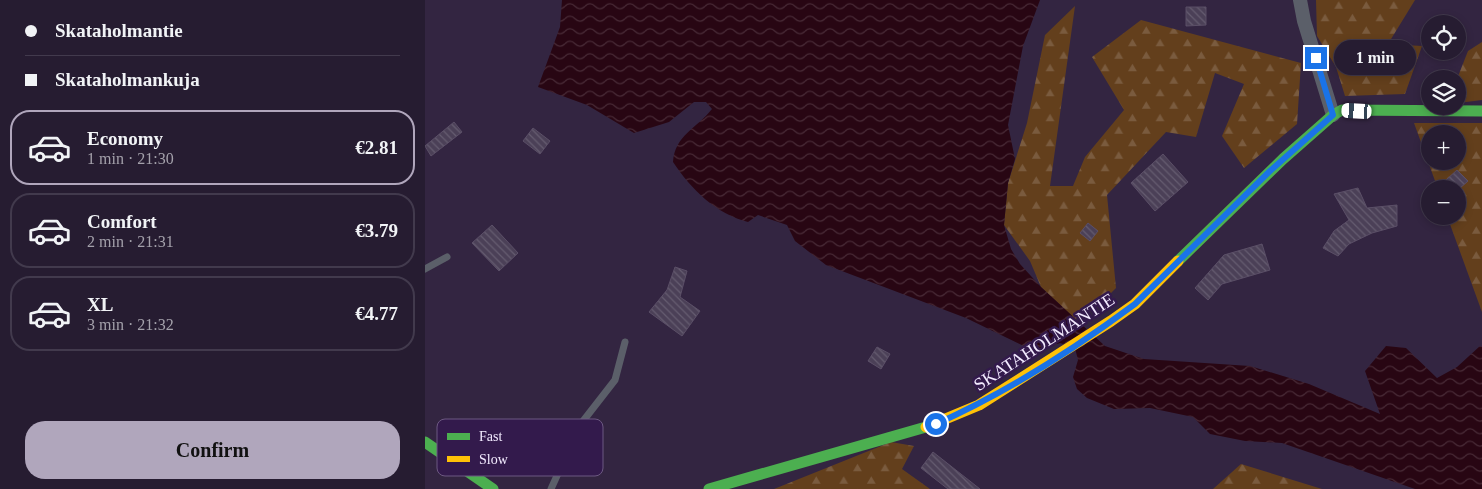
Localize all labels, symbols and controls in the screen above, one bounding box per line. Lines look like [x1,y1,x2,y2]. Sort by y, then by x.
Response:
map controls [1421,15,1466,225]
button: locate [1421,15,1466,60]
text: Skataholmantie [55,20,183,41]
callout: 1 min [1333,40,1416,76]
route end [1305,47,1327,69]
text: 1 min [1356,49,1394,66]
text: Skataholmankuja [55,69,200,90]
button: layers [1421,70,1466,115]
car [1341,103,1372,119]
icon: car [27,125,72,170]
button: + [1421,125,1466,170]
text: Economy [87,128,163,149]
text: €2.81 [355,137,398,158]
text: 1 min · 21:30 [87,150,174,167]
button: − [1421,180,1466,225]
icon: car [27,208,72,253]
text: Comfort [87,211,157,232]
text: €3.79 [355,220,398,241]
text: 2 min · 21:31 [87,233,174,250]
street label: SKATAHOLMANTIE [970,289,1118,395]
icon: car [27,291,72,336]
text: XL [87,294,113,315]
text: €4.77 [355,303,398,324]
text: 3 min · 21:32 [87,316,174,333]
route start [925,413,947,435]
legend [437,419,603,476]
button: Confirm [25,421,400,479]
text: Fast [479,429,502,444]
text: Slow [479,452,509,467]

